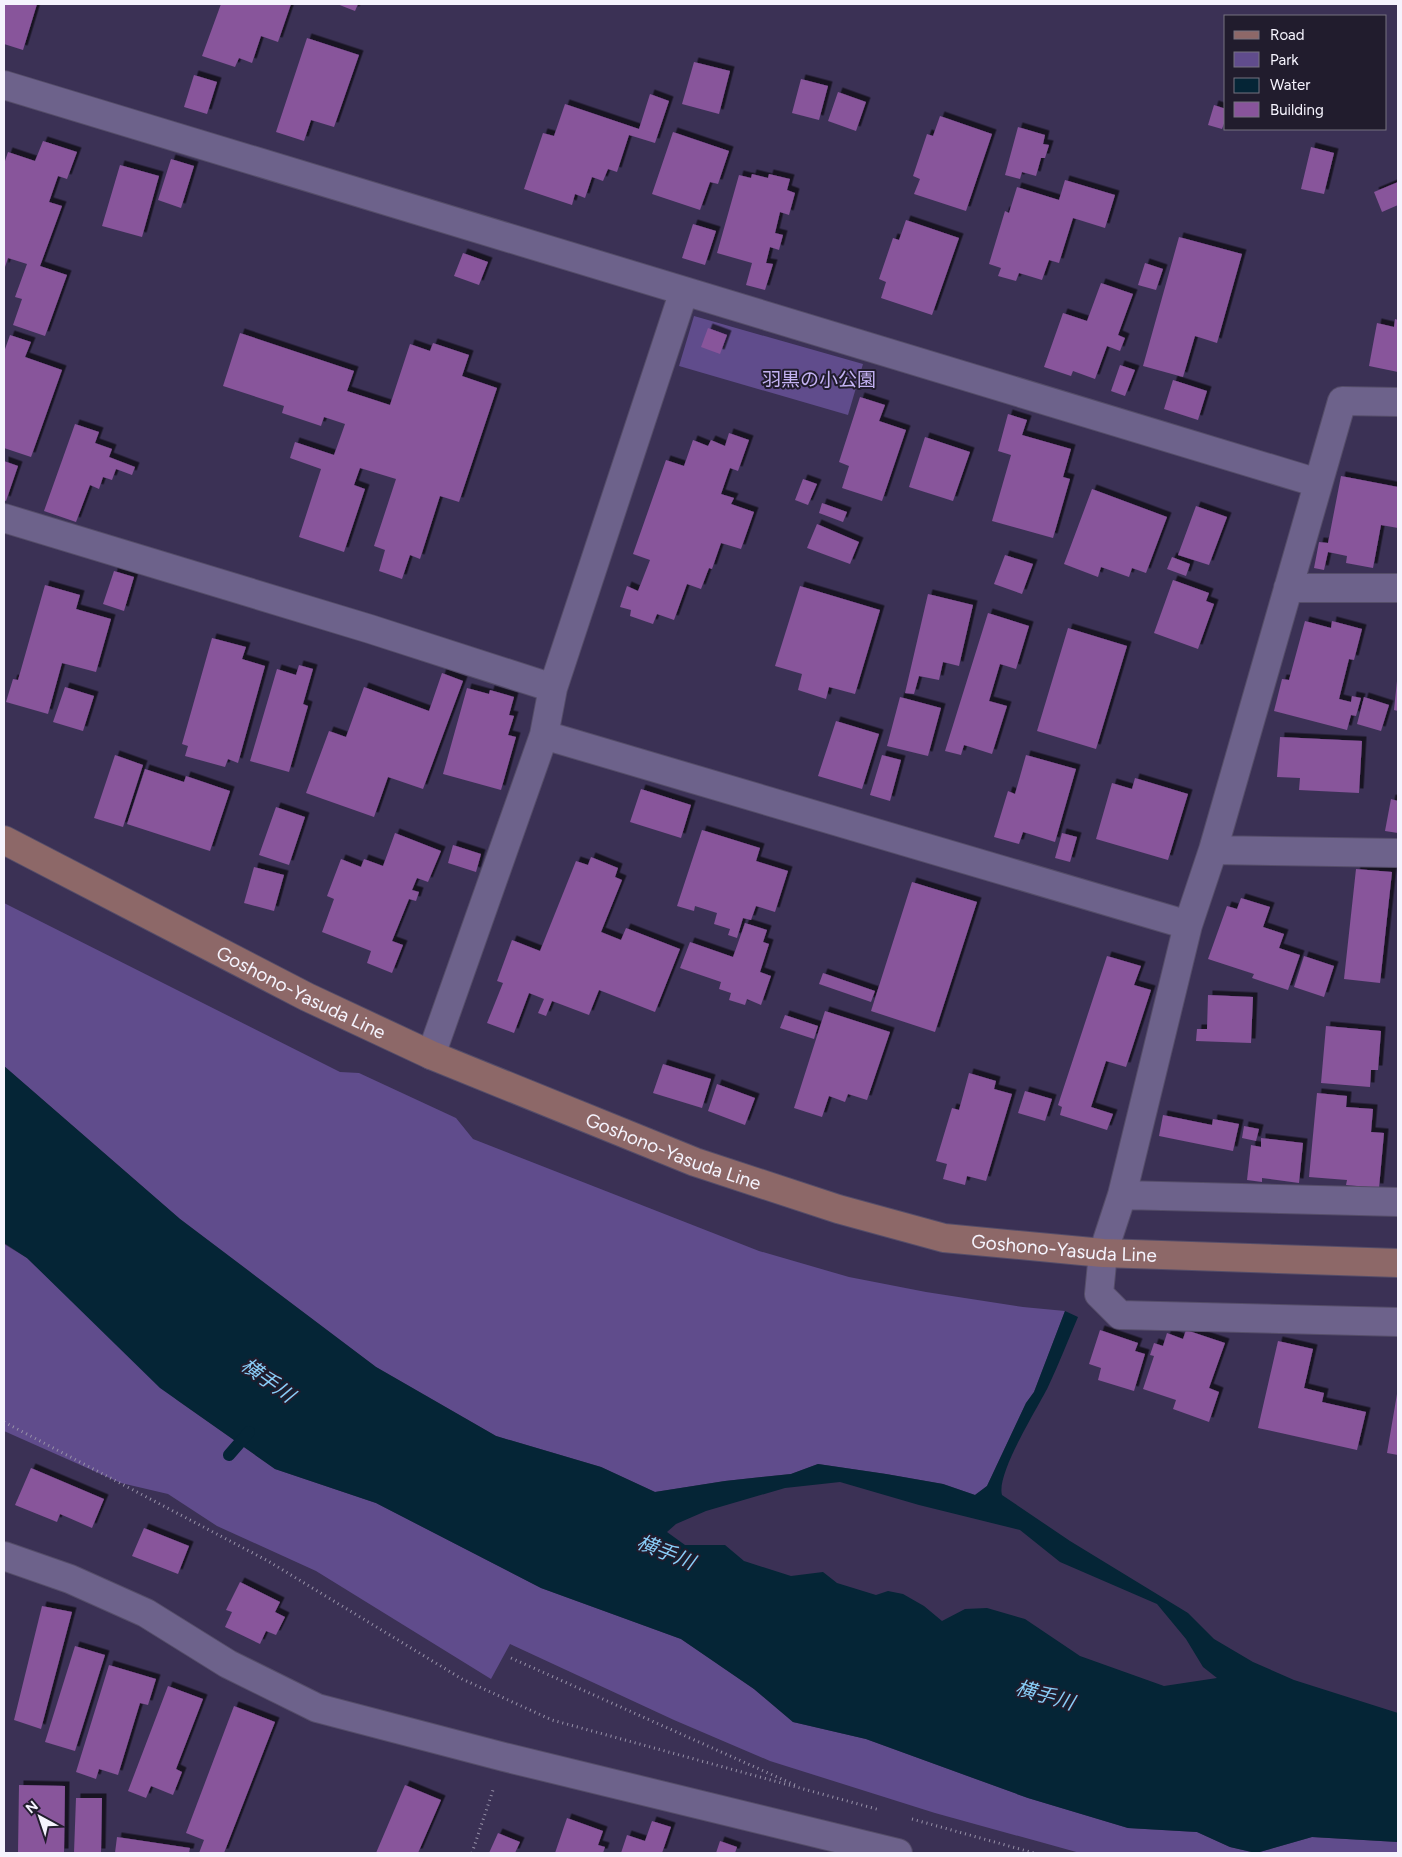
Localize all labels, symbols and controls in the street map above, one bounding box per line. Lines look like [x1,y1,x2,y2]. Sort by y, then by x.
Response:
legend [1224,15,1387,130]
text: Road [1270,26,1305,44]
text: Park [1270,51,1299,69]
text: Water [1270,76,1310,94]
text: Building [1270,101,1324,119]
park label: 羽黒の小公園 [762,368,876,391]
street label: Goshono-Yasuda Line [212,941,389,1044]
street label: Goshono-Yasuda Line [582,1108,764,1195]
street label: Goshono-Yasuda Line [970,1230,1157,1267]
water label: 横手川 [237,1353,301,1409]
water label: 横手川 [634,1530,700,1575]
water label: 横手川 [1013,1675,1079,1715]
north arrow [15,1792,65,1842]
text: N [22,1797,42,1817]

